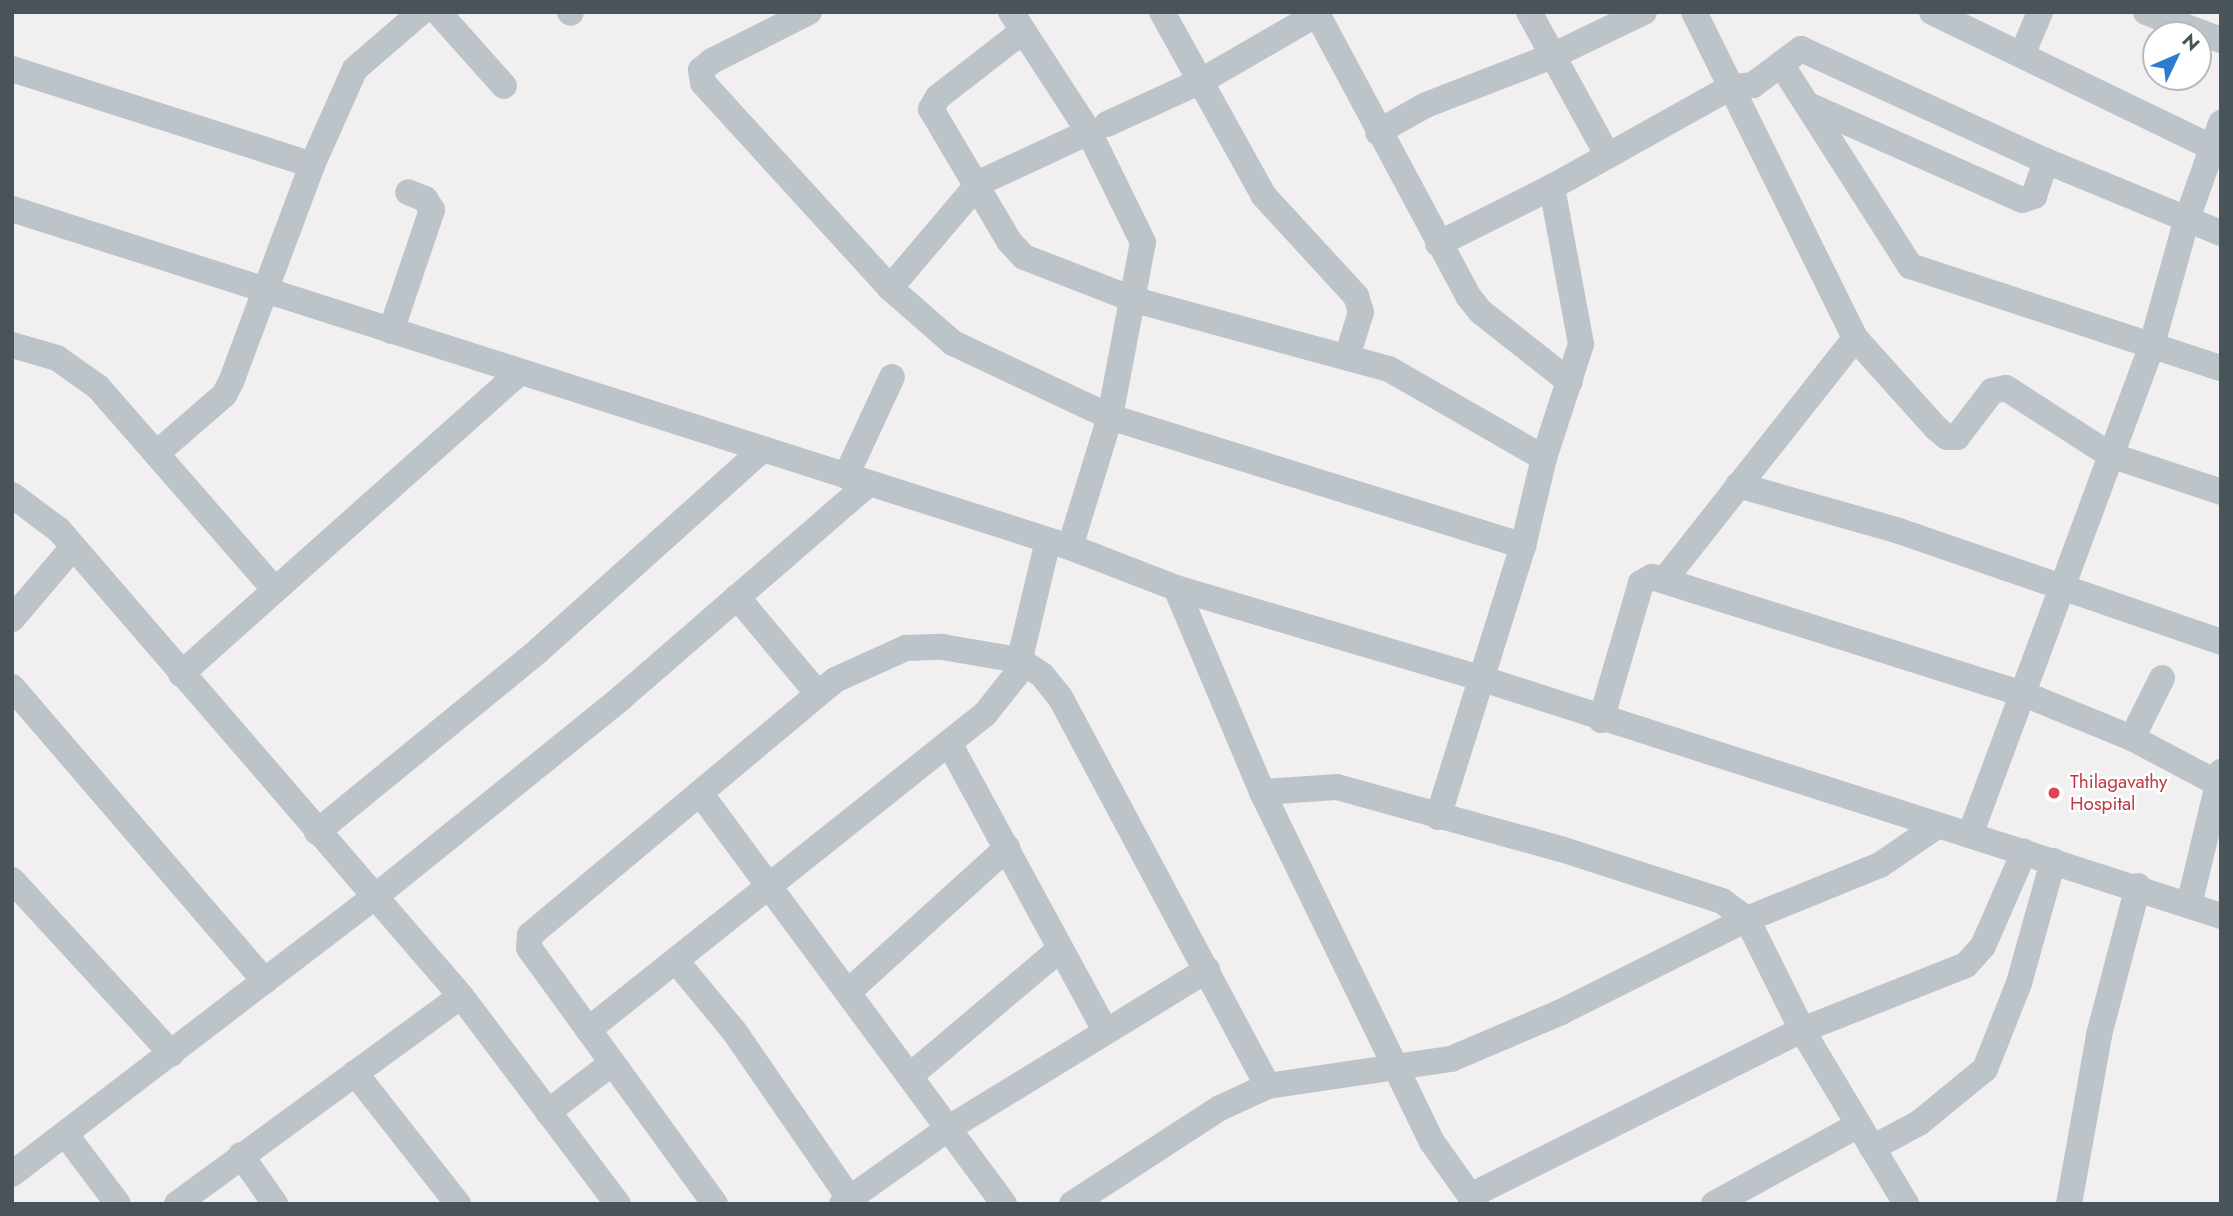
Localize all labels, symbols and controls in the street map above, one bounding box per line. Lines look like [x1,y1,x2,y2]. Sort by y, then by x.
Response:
north arrow [2142,21,2212,91]
text: N [2176,28,2206,57]
place label: Thilagavathy Hospital [2070,771,2167,815]
marker: Thilagavathy Hospital [2044,783,2064,803]

